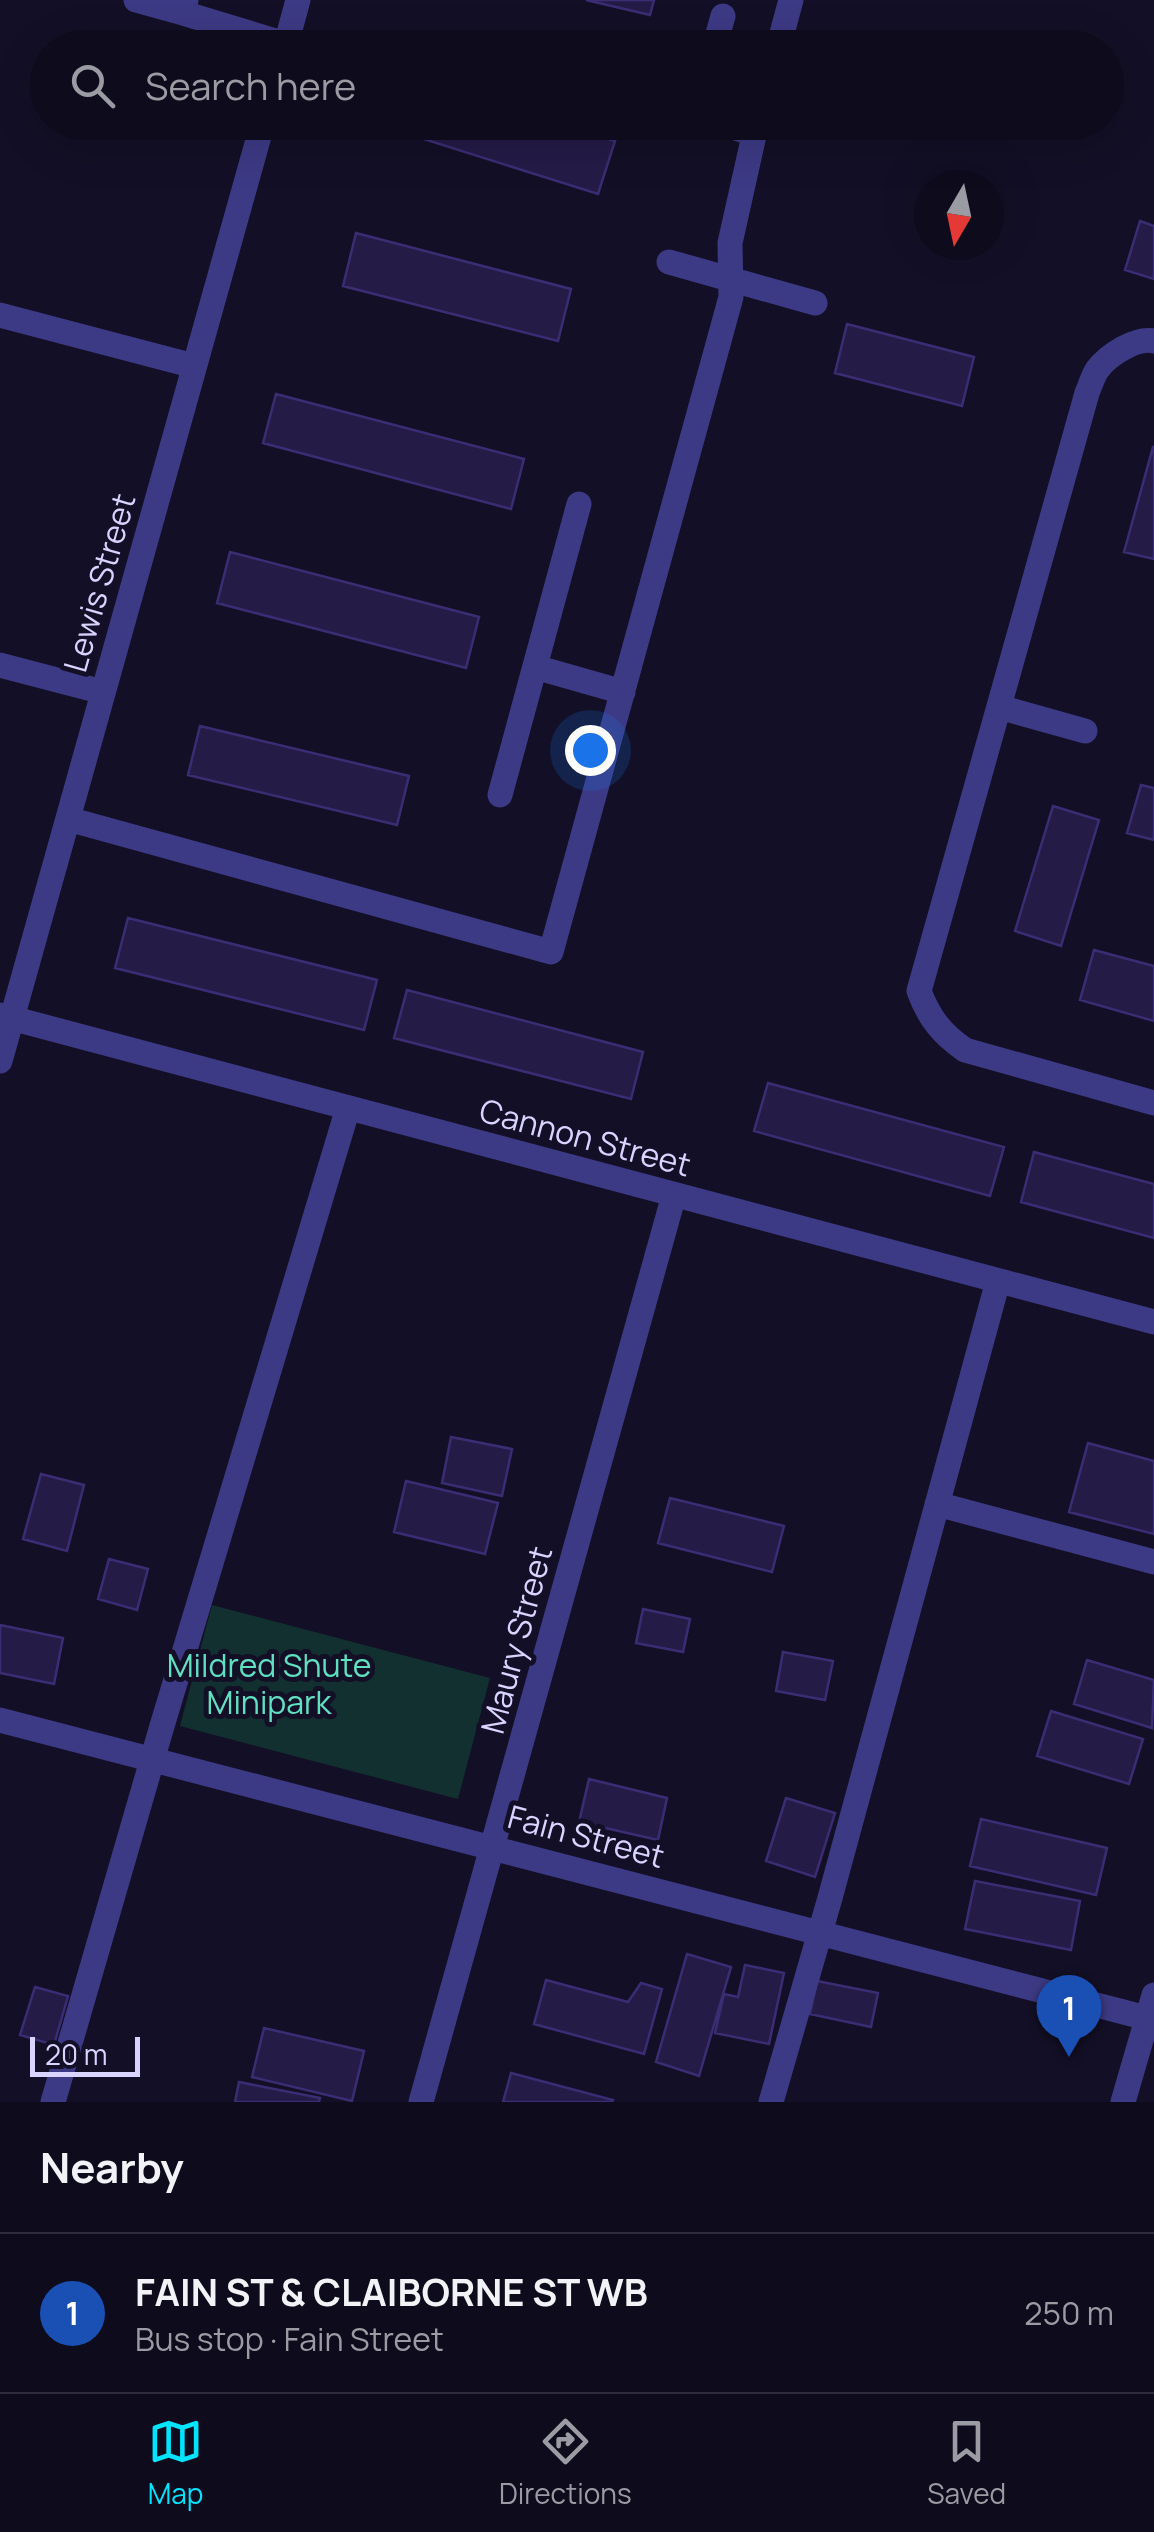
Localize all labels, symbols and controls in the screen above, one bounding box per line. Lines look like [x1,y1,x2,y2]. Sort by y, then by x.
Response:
search box [30,30,1124,140]
icon: search [65,58,120,113]
text: Search here [145,59,356,111]
north arrow [914,170,1004,260]
street label: Lewis Street [53,488,145,677]
your location [565,725,616,776]
street label: Cannon Street [475,1088,696,1186]
street label: Maury Street [470,1541,562,1738]
park label: Mildred Shute Minipark [167,1643,371,1724]
street label: Fain Street [503,1794,669,1878]
pin: 1 [1036,1974,1102,2057]
scale bar [30,2032,140,2076]
text: 20 m [45,2035,107,2073]
text: Nearby [40,2138,184,2196]
text: FAIN ST & CLAIBORNE ST WB [135,2265,648,2317]
text: 1 [65,2291,80,2335]
text: 250 m [1024,2291,1114,2335]
text: Bus stop · Fain Street [135,2317,444,2361]
tab: Map [148,2414,203,2512]
tab: Directions [499,2414,632,2512]
tab: Saved [927,2414,1006,2512]

